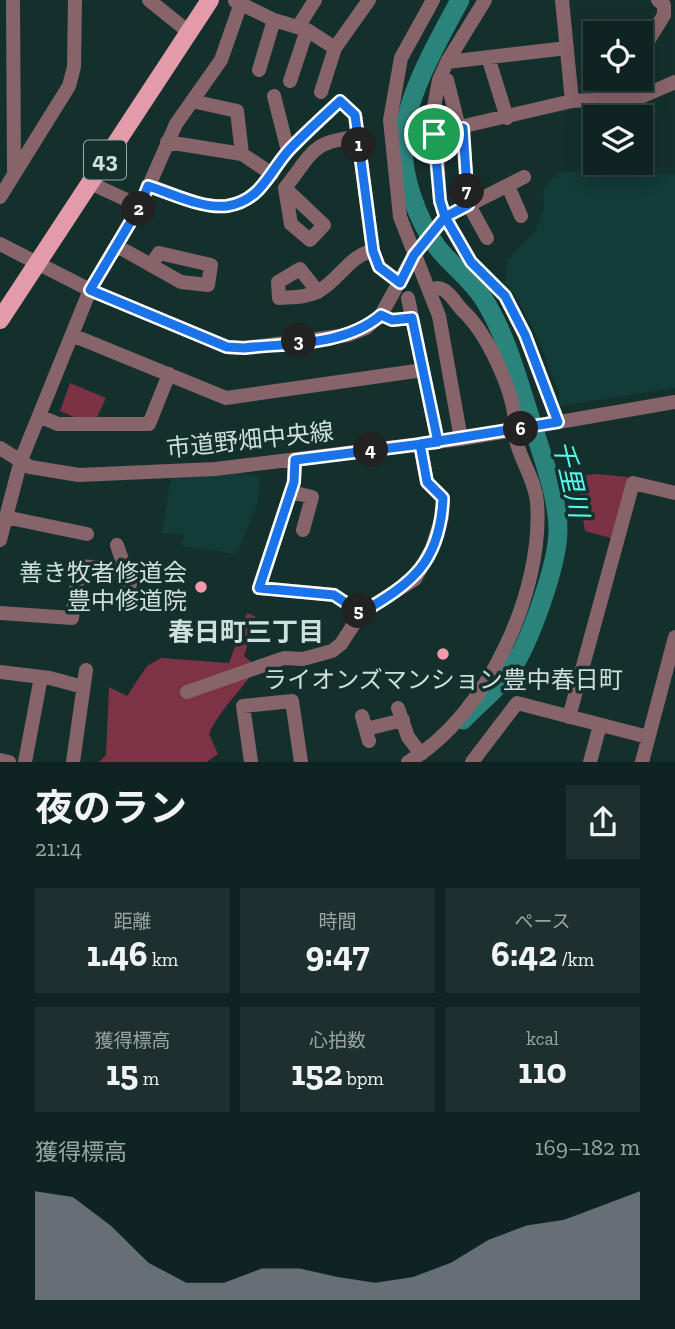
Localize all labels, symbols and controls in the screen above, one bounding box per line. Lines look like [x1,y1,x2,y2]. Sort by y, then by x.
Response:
map controls [583,21,653,175]
button: locate [583,21,653,91]
pin [404,104,464,164]
button: layers [583,105,653,175]
icon: arrive [415,115,453,153]
pin: 1 [342,128,376,162]
text: 1 [355,133,362,156]
road number: 43 [84,140,126,180]
pin: 7 [449,174,484,208]
text: 7 [462,179,471,202]
pin: 2 [122,192,156,227]
text: 2 [133,197,144,220]
pin: 3 [282,324,316,358]
text: 3 [293,329,304,352]
pin: 6 [504,412,538,446]
street label: 市道野畑中央線 [165,416,335,463]
text: 6 [515,417,526,440]
pin: 4 [354,433,388,468]
water label: 千里川 [547,437,596,524]
text: 4 [365,438,376,461]
place label: 善き牧者修道会 豊中修道院 [19,558,187,615]
marker: 善き牧者修道会 豊中修道院 [193,579,209,595]
pin: 5 [342,594,376,628]
text: 5 [354,599,363,622]
district label: 春日町三丁目 [168,616,324,648]
marker: ライオンズマンション豊中春日町 [435,646,451,662]
place label: ライオンズマンション豊中春日町 [263,665,623,694]
text: 夜のラン [35,785,187,831]
button: share [566,785,640,859]
text: 21:14 [35,834,82,862]
text: 距離 [113,910,152,933]
text: 時間 [318,910,357,933]
text: ペース [514,910,571,933]
text: 1.46 [87,933,148,975]
text: 9:47 [306,933,369,975]
text: 6:42 [491,933,557,975]
text: km [148,948,178,971]
text: /km [557,948,594,971]
text: kcal [526,1027,559,1050]
text: 獲得標高 [94,1029,171,1052]
text: 心拍数 [309,1029,366,1052]
text: 110 [518,1050,567,1092]
text: 15 [106,1052,138,1094]
text: 152 [291,1052,342,1094]
text: m [138,1067,159,1090]
text: bpm [342,1067,384,1090]
text: 169–182 m [535,1133,640,1161]
text: 獲得標高 [35,1138,127,1166]

